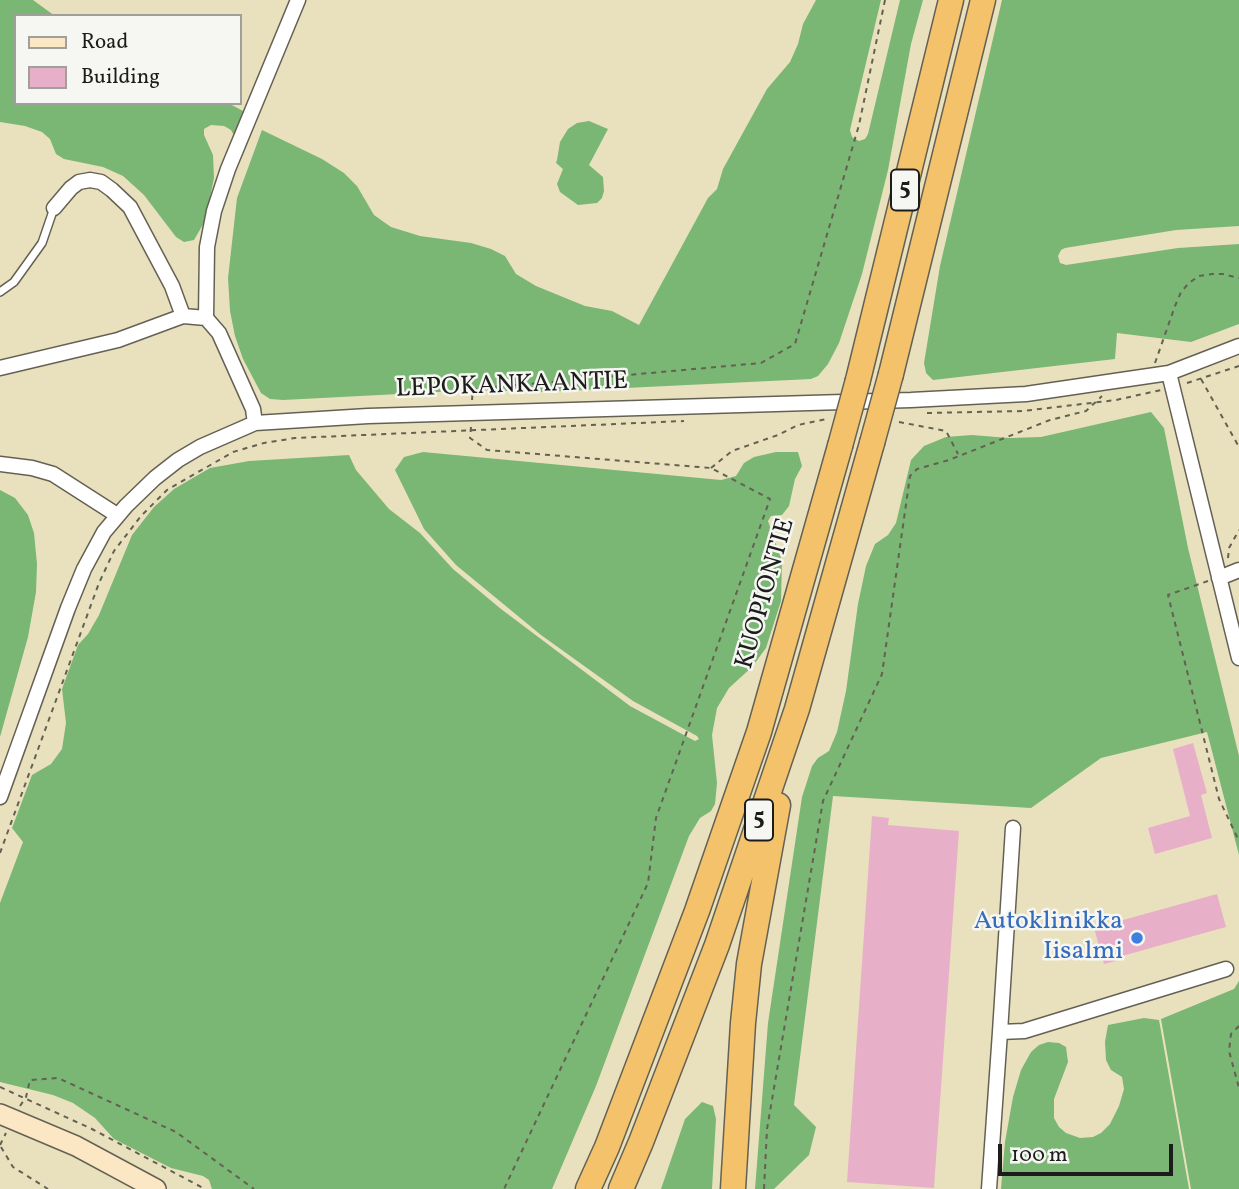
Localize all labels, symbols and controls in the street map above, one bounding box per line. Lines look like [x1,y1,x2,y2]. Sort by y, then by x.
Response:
legend [14,14,242,105]
text: Road [81,28,128,57]
text: Building [81,63,160,92]
road number: 5 [891,170,919,210]
street label: LEPOKANKAANTIE [395,367,629,407]
street label: KUOPIONTIE [731,515,803,673]
road number: 5 [745,800,773,840]
place label: Autoklinikka Iisalmi [974,907,1123,968]
marker: Autoklinikka Iisalmi [1129,930,1145,946]
scale bar [1001,1130,1176,1174]
text: 100 m [1011,1141,1068,1170]

